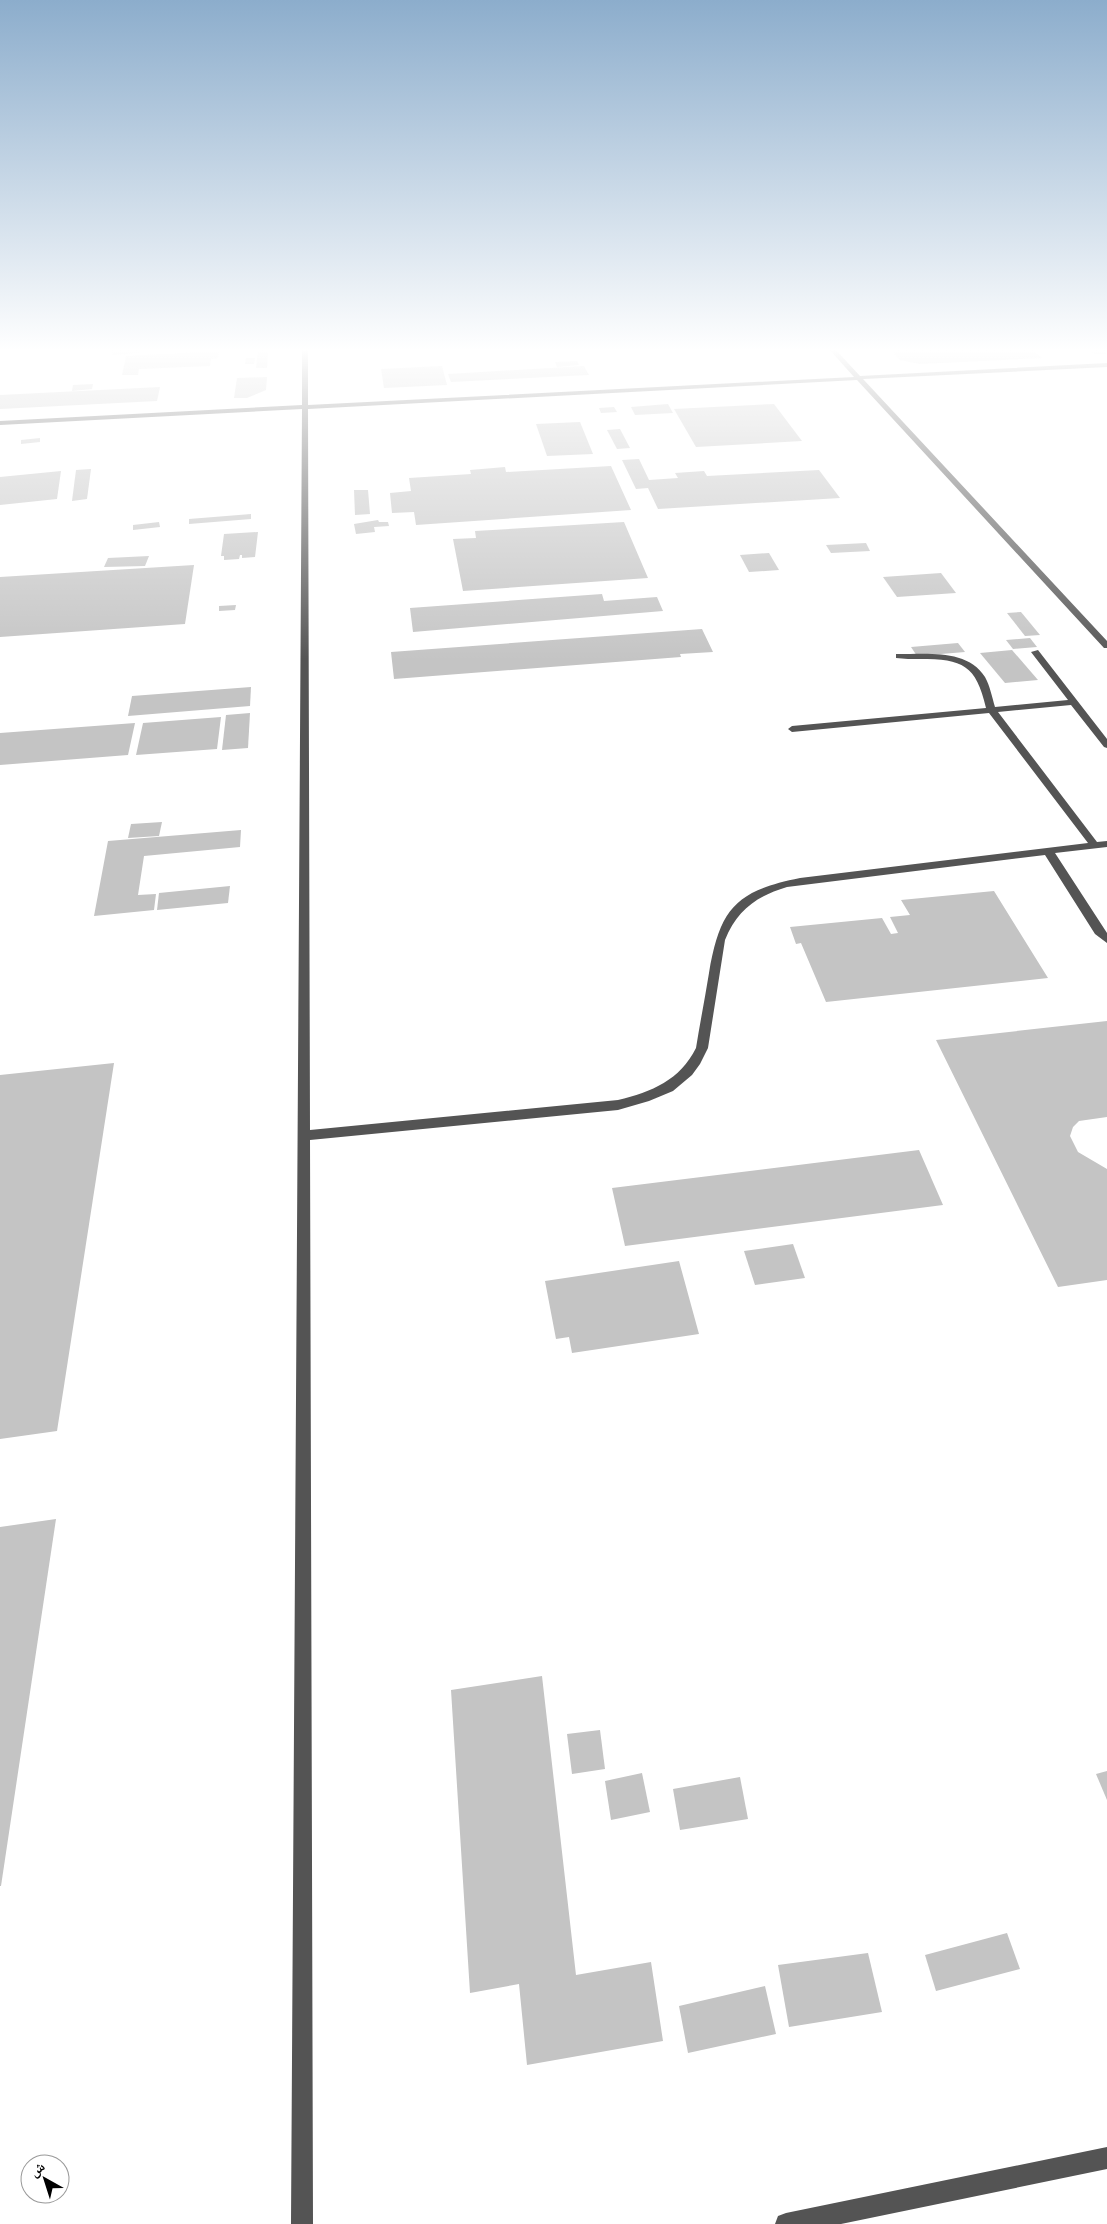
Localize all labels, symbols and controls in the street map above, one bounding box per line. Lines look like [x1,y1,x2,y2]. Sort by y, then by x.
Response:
north arrow [20,2154,70,2204]
text: ش [26,2158,48,2181]

